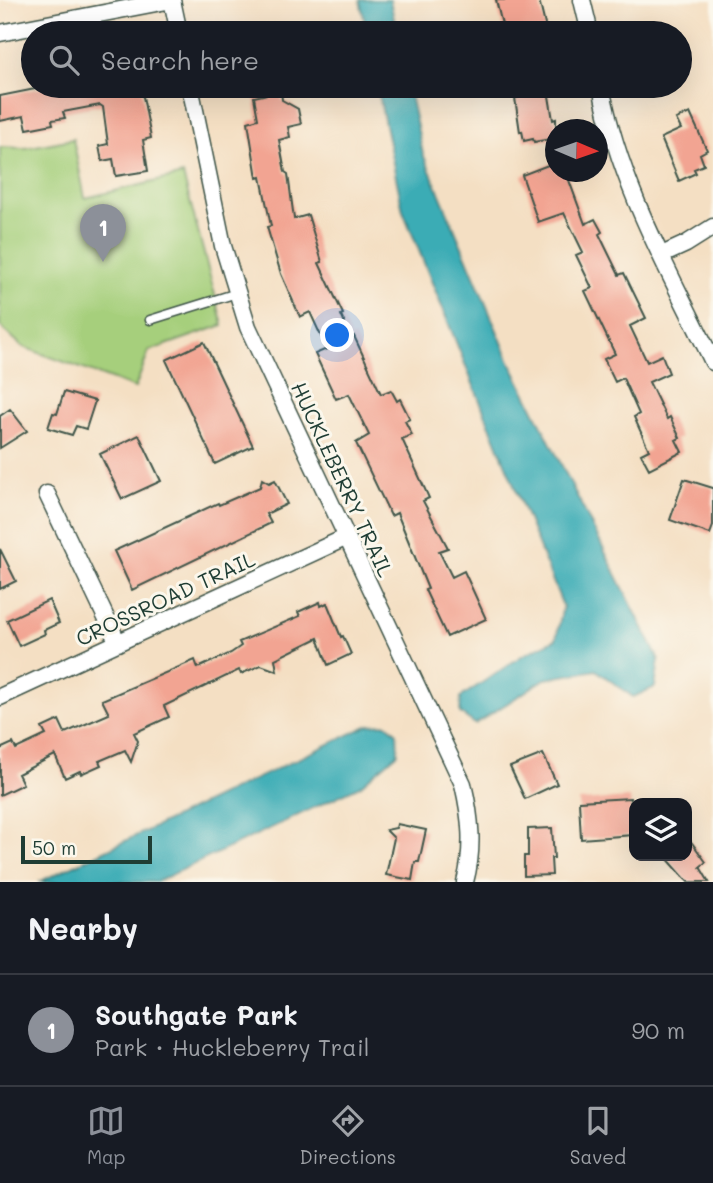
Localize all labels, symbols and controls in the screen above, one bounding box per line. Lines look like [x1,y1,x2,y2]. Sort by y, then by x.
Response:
search box [21,21,692,98]
icon: search [45,41,83,79]
text: Search here [101,43,259,77]
north arrow [545,119,608,182]
pin: 1 [80,204,126,262]
your location [320,318,354,352]
street label: HUCKLEBERRY TRAIL [286,377,400,581]
street label: CROSSROAD TRAIL [71,545,259,651]
map controls [629,798,692,861]
button: layers [629,798,692,861]
scale bar [21,833,152,865]
text: 50 m [32,835,76,860]
text: Nearby [28,908,138,948]
text: Southgate Park [95,998,298,1032]
text: 1 [46,1015,56,1045]
text: 90 m [632,1015,685,1045]
text: Park · Huckleberry Trail [95,1032,369,1062]
tab: Map [87,1102,126,1169]
tab: Directions [299,1102,396,1169]
tab: Saved [570,1102,626,1169]

